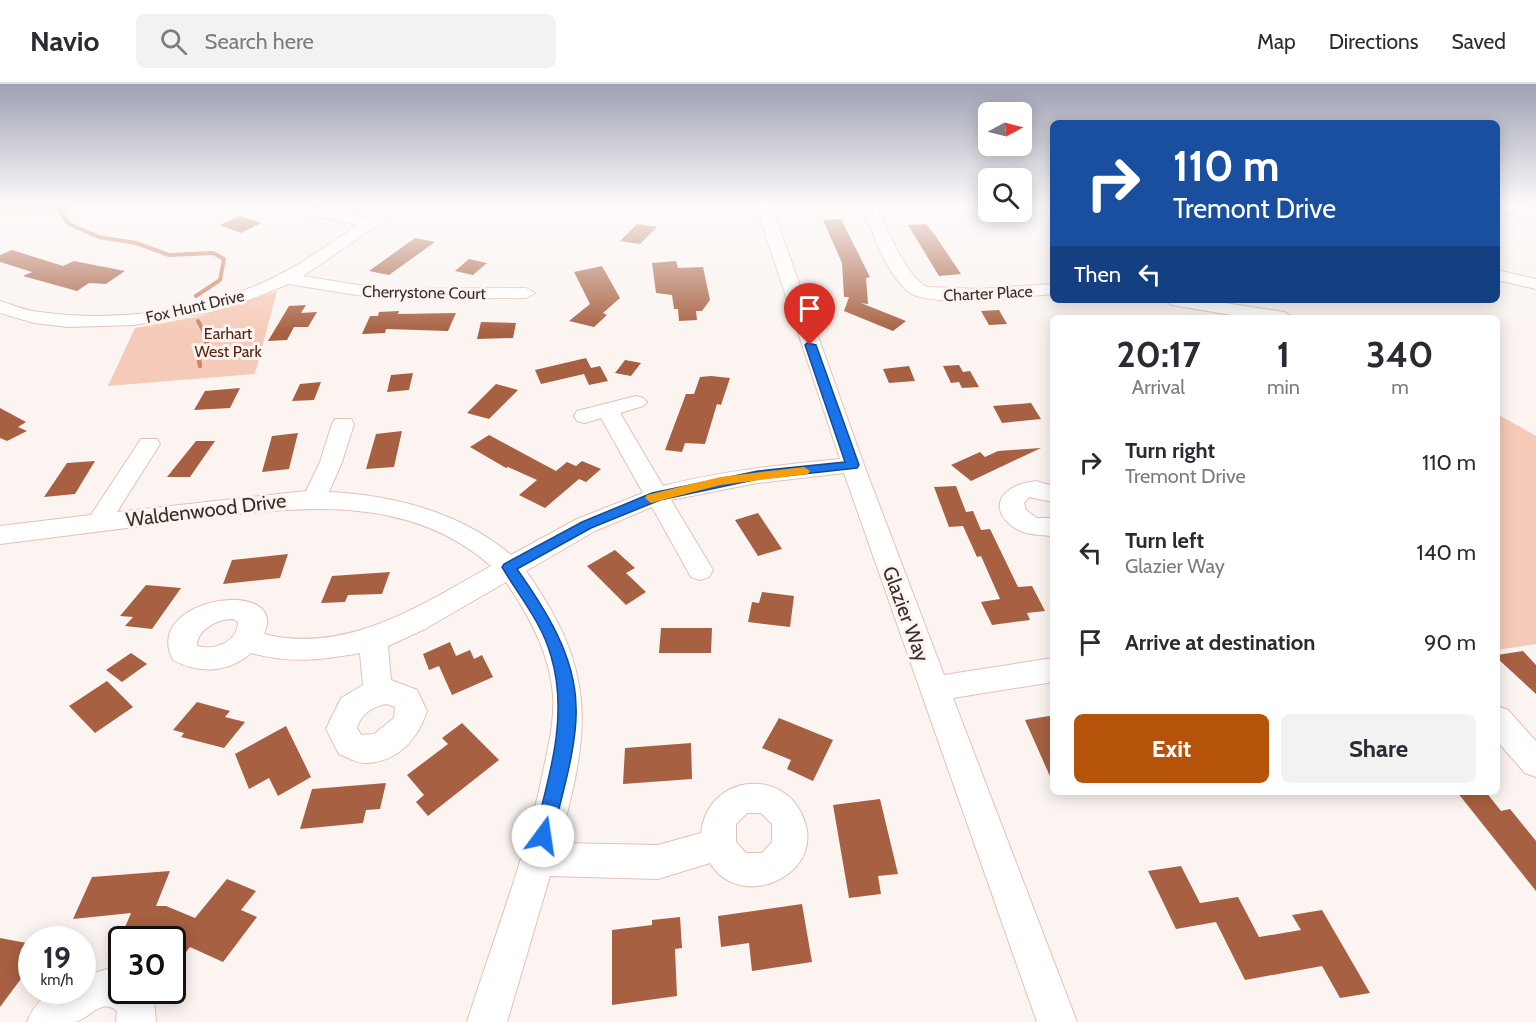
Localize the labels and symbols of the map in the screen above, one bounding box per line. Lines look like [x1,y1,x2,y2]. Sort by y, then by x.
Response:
north arrow [978,102,1032,156]
street label: Cherrystone Court [362,282,487,303]
street label: Charter Place [943,282,1033,305]
pin [784,283,835,345]
street label: Fox Hunt Drive [144,286,246,327]
park label: Earhart West Park [194,324,262,361]
street label: Waldenwood Drive [124,488,288,532]
street label: Glazier Way [878,563,934,665]
position arrow [511,804,575,868]
speed limit sign: 30 [108,926,186,1004]

